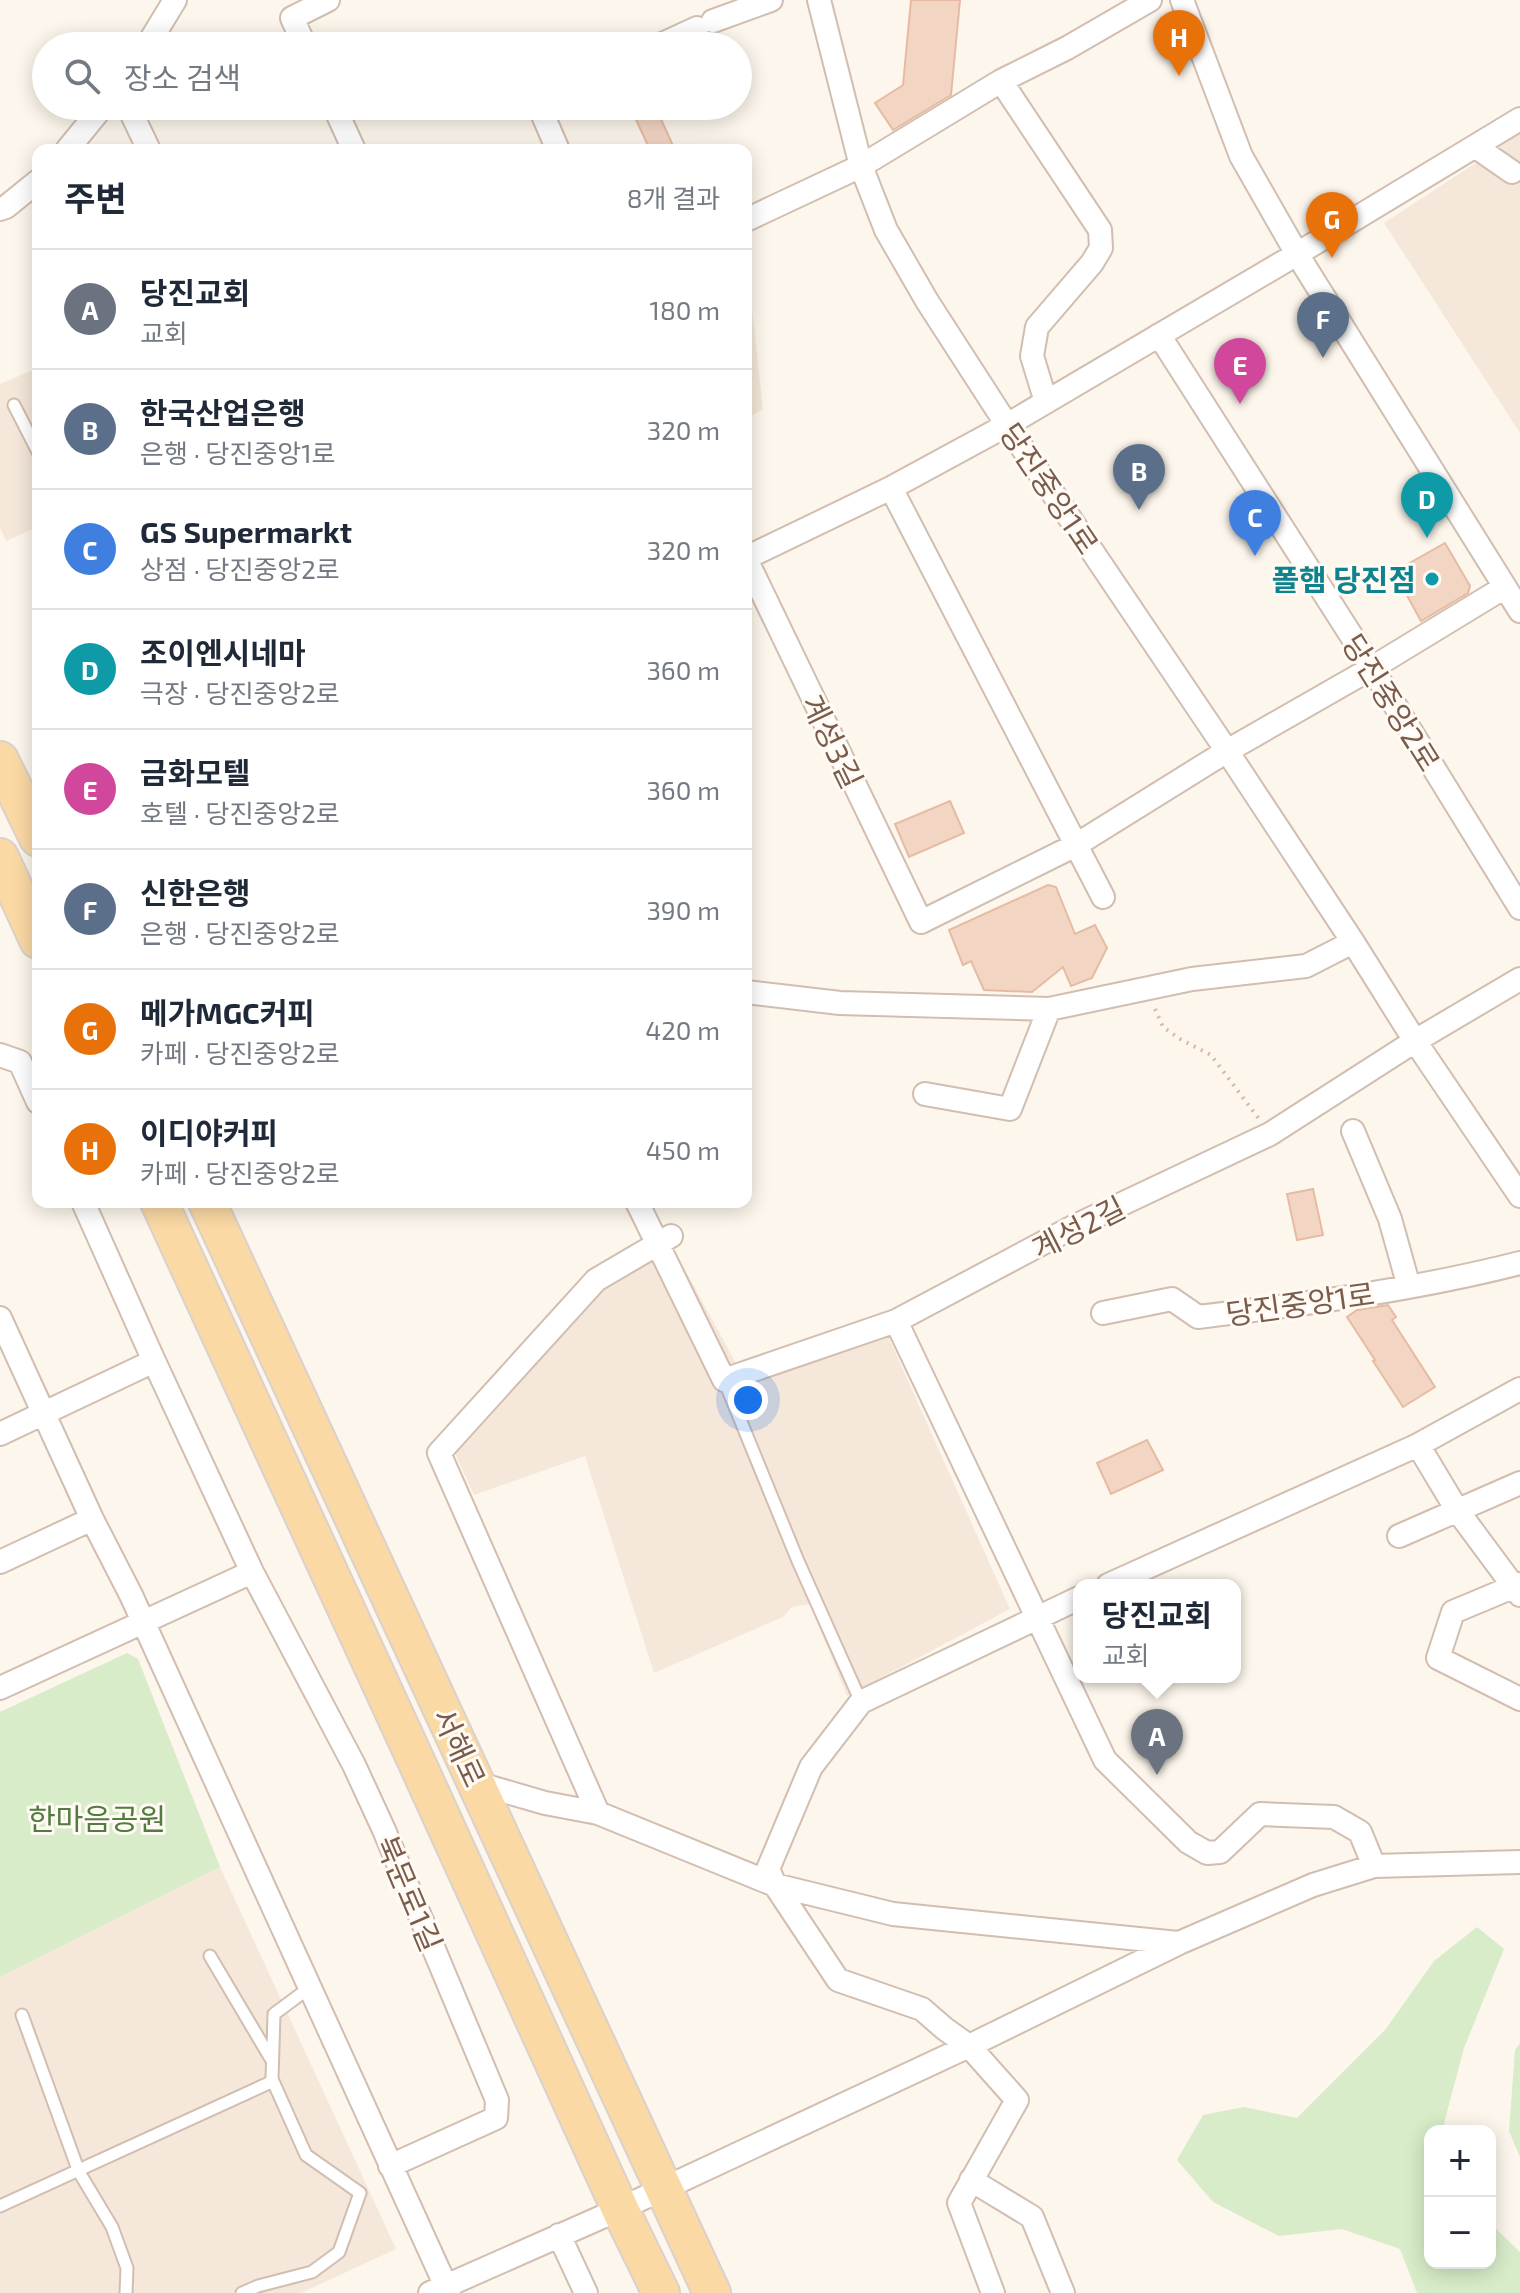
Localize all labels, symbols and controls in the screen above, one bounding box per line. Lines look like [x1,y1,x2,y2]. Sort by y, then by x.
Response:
pin: H [1153,10,1205,76]
search box [32,32,752,120]
icon: search [60,54,104,98]
text: 장소 검색 [124,59,241,95]
text: 주변 [64,177,127,218]
text: 8개 결과 [627,182,720,213]
pin: G [1306,192,1358,258]
text: 당진교회 [140,274,250,310]
pin: F [1297,292,1349,358]
text: A [82,294,98,325]
text: 180 m [650,294,720,325]
text: 교회 [140,317,188,348]
pin: E [1214,338,1266,404]
text: 한국산업은행 [140,394,306,430]
text: B [82,414,98,445]
text: 320 m [647,414,720,445]
street label: 당진중앙1로 [993,416,1107,560]
text: 은행 · 당진중앙1로 [140,437,336,468]
pin: B [1113,444,1165,510]
pin: D [1401,472,1453,538]
pin: C [1229,490,1281,556]
text: GS Supermarkt [140,513,352,549]
text: C [82,534,98,565]
text: 320 m [647,534,720,565]
text: 상점 · 당진중앙2로 [140,553,340,584]
place label: 폴햄 당진점 [1272,561,1416,597]
marker: 폴햄 당진점 [1423,570,1441,588]
street label: 당진중앙2로 [1336,627,1448,777]
text: 조이엔시네마 [140,634,306,670]
text: D [81,654,99,685]
text: 360 m [646,654,720,685]
text: 극장 · 당진중앙2로 [140,677,340,708]
street label: 계성3길 [795,688,871,794]
text: 금화모텔 [140,754,250,790]
text: E [82,774,98,805]
text: 360 m [646,774,720,805]
text: 호텔 · 당진중앙2로 [140,797,340,828]
text: 신한은행 [140,874,250,910]
text: F [83,894,97,925]
text: 390 m [646,894,720,925]
text: 은행 · 당진중앙2로 [140,917,340,948]
text: 메가MGC커피 [140,994,315,1030]
text: G [82,1014,98,1045]
text: 420 m [645,1014,720,1045]
text: 카페 · 당진중앙2로 [140,1037,340,1068]
text: 이디야커피 [140,1114,278,1150]
text: H [81,1134,99,1165]
text: 450 m [646,1134,720,1165]
text: 카페 · 당진중앙2로 [140,1157,340,1188]
street label: 계성2길 [1025,1188,1131,1266]
street label: 당진중앙1로 [1223,1275,1377,1331]
your location [728,1380,768,1420]
popup [1073,1579,1241,1683]
text: 당진교회 [1102,1596,1212,1632]
text: 교회 [1102,1639,1150,1670]
street label: 서해로 [426,1702,494,1792]
pin: A [1131,1709,1183,1775]
park label: 한마음공원 [28,1800,166,1836]
street label: 북문로1길 [370,1830,450,1956]
map controls [1424,2125,1496,2269]
button: + [1424,2125,1496,2197]
button: − [1424,2197,1496,2269]

